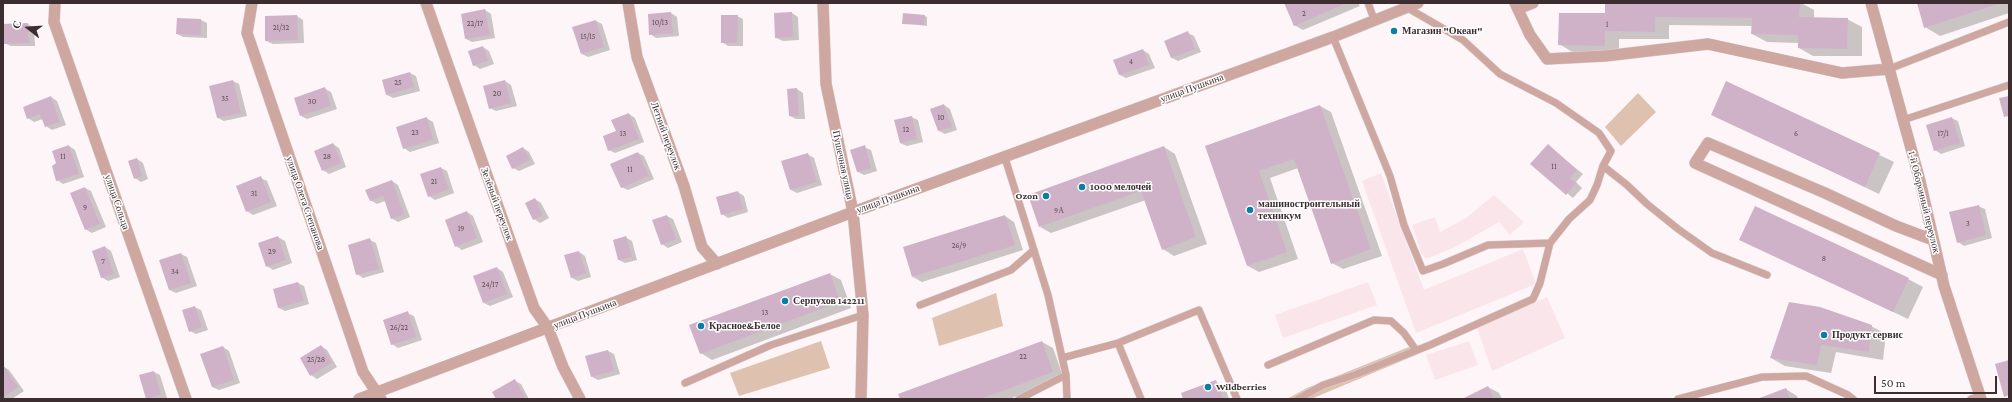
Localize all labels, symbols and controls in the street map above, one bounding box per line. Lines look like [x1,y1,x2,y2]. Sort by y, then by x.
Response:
north arrow [8,8,48,48]
house number: 2 [1302,9,1306,19]
house number: 10/13 [652,18,668,28]
text: С [10,19,23,30]
house number: 22/17 [467,19,483,29]
house number: 1 [1606,20,1608,30]
house number: 21/32 [273,23,289,33]
place label: Магазин "Океан" [1402,25,1482,37]
marker: Магазин "Океан" [1389,26,1399,36]
house number: 15/15 [580,32,596,42]
house number: 4 [1129,57,1133,67]
street label: улица Пушкина [1159,71,1225,105]
house number: 25 [394,78,402,88]
house number: 20 [493,89,501,99]
house number: 35 [221,94,229,104]
house number: 30 [308,97,316,107]
street label: Летний переулок [648,100,684,172]
house number: 10 [937,113,945,123]
house number: 12 [903,125,909,135]
house number: 23 [411,128,419,138]
house number: 13 [620,129,626,139]
street label: Пушечная улица [830,129,856,201]
house number: 6 [1794,129,1798,139]
house number: 17/1 [1937,129,1949,139]
street label: 1-й Оборонный переулок [1906,150,1942,254]
house number: 11 [60,152,66,162]
house number: 28 [323,152,331,162]
street label: улица Олега Степанова [283,155,327,251]
house number: 11 [1551,162,1557,172]
house number: 11 [627,165,633,175]
street label: Зелёный переулок [478,166,516,242]
street label: улица Сольца [102,173,132,231]
house number: 21 [431,177,437,187]
place label: 1000 мелочей [1090,181,1151,193]
street label: улица Пушкина [855,182,921,216]
marker: 1000 мелочей [1077,182,1087,192]
house number: 31 [251,189,257,199]
place label: Ozon [1016,190,1038,202]
marker: Ozon [1041,191,1051,201]
place label: машиностроительный техникум [1258,198,1360,222]
house number: 9 [83,203,87,213]
marker: машиностроительный техникум [1245,205,1255,215]
house number: 9А [1054,206,1064,216]
house number: 3 [1966,219,1970,229]
house number: 19 [458,224,464,234]
house number: 26/9 [952,241,966,251]
house number: 29 [268,247,276,257]
house number: 8 [1822,254,1826,264]
house number: 7 [101,257,105,267]
house number: 34 [171,267,179,277]
house number: 24/17 [482,280,498,290]
place label: Серпухов 142211 [793,295,864,307]
street label: улица Пушкина [552,296,618,332]
marker: Серпухов 142211 [780,296,790,306]
house number: 13 [762,308,768,318]
place label: Красное&Белое [709,320,780,332]
marker: Красное&Белое [696,321,706,331]
house number: 26/22 [390,323,408,333]
place label: Продукт сервис [1832,329,1903,341]
marker: Продукт сервис [1819,330,1829,340]
house number: 22 [1019,352,1027,362]
house number: 25/28 [307,355,325,365]
scale bar [1876,368,1999,394]
text: 50 m [1881,376,1905,390]
place label: Wildberries [1216,381,1266,393]
marker: Wildberries [1203,382,1213,392]

